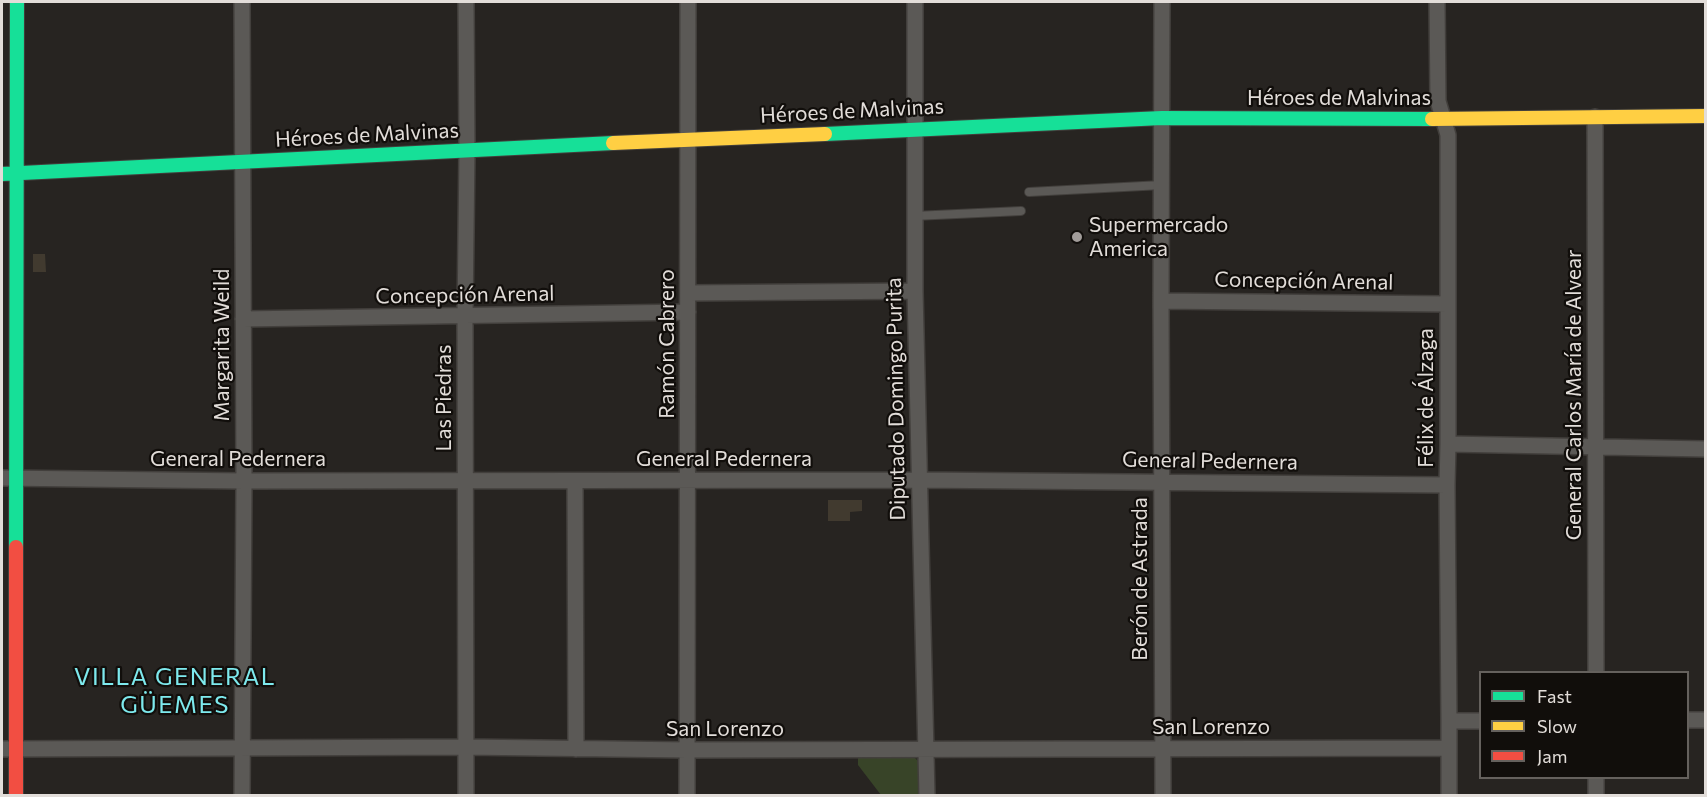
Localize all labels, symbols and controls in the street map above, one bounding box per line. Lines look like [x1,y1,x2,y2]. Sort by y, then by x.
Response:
street label: Héroes de Malvinas [1247,85,1431,111]
street label: Héroes de Malvinas [759,94,945,128]
street label: Héroes de Malvinas [274,118,460,152]
place label: Supermercado America [1089,212,1228,262]
marker: Supermercado America [1070,230,1084,244]
street label: General Carlos María de Alvear [1561,250,1587,540]
street label: Concepción Arenal [1214,267,1394,295]
street label: Margarita Weild [209,269,235,421]
street label: Ramón Cabrero [654,269,680,419]
street label: Diputado Domingo Purita [881,277,911,521]
street label: Concepción Arenal [375,281,555,309]
street label: Félix de Álzaga [1413,328,1439,468]
street label: Las Piedras [431,344,457,452]
street label: General Pedernera [150,446,326,472]
street label: General Pedernera [636,446,812,472]
street label: General Pedernera [1122,447,1298,475]
street label: Berón de Astrada [1127,497,1153,661]
district label: VILLA GENERAL GÜEMES [74,663,276,719]
legend [1479,671,1689,779]
text: Fast [1537,685,1572,707]
street label: San Lorenzo [1152,714,1270,740]
text: Slow [1537,715,1577,737]
street label: San Lorenzo [666,716,784,742]
text: Jam [1537,745,1567,767]

